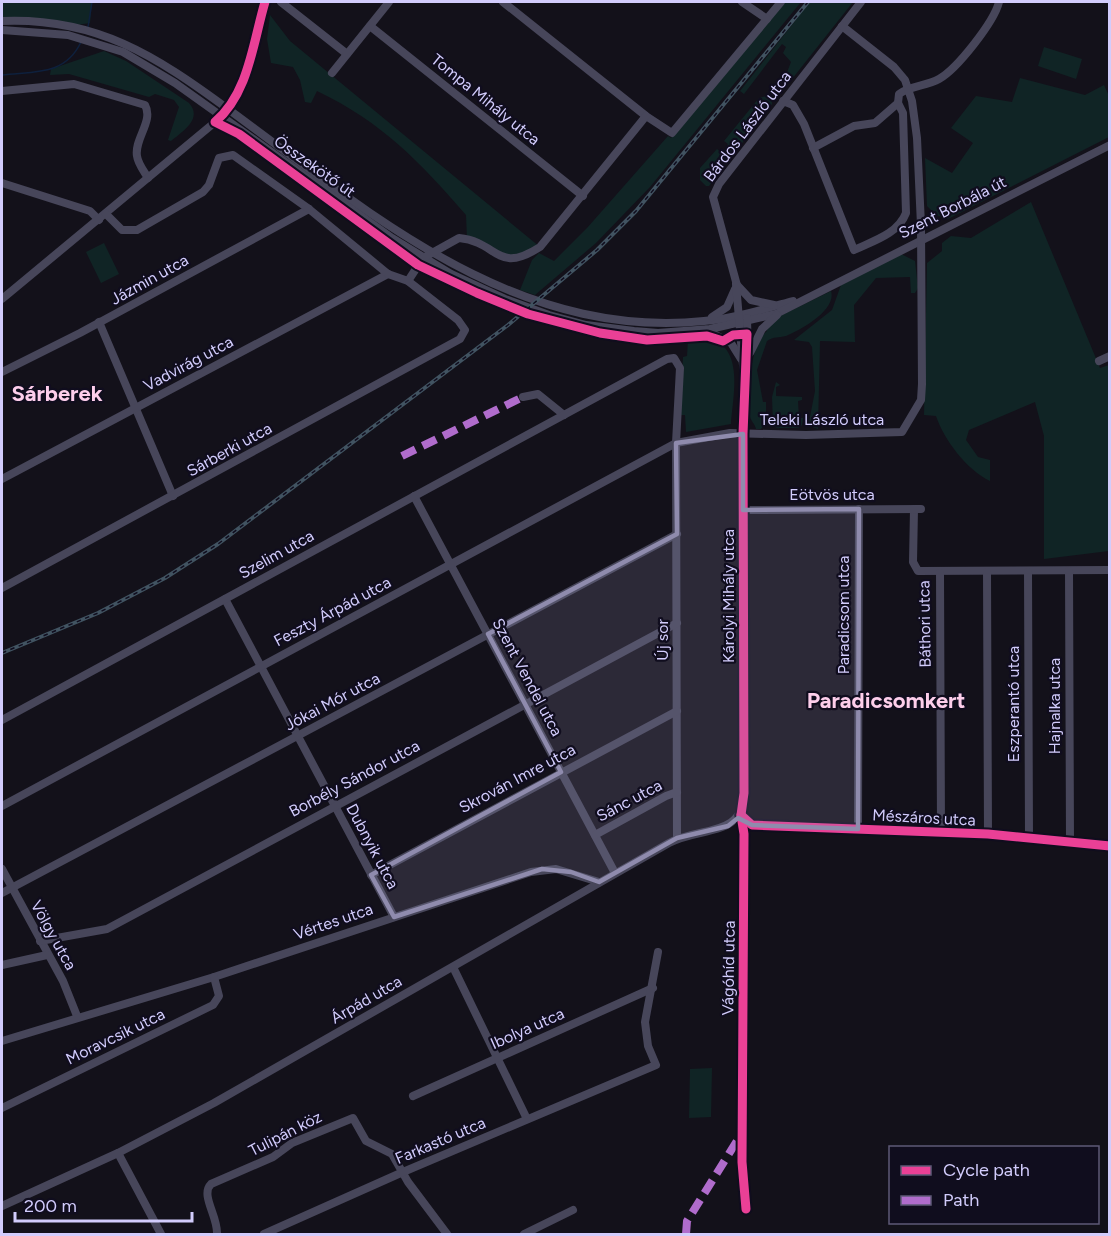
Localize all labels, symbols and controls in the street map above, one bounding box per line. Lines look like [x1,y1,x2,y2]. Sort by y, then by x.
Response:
street label: Tompa Mihály utca [428,50,544,149]
street label: Bárdos László utca [700,67,795,185]
street label: Összekötő út [270,131,359,201]
street label: Szent Borbála út [895,172,1009,243]
street label: Jázmin utca [107,250,192,309]
street label: Vadvirág utca [140,332,236,395]
district label: Sárberek [12,380,103,407]
street label: Teleki László utca [760,410,884,429]
street label: Sárberki utca [183,418,275,481]
street label: Eötvös utca [789,485,875,504]
street label: Szelim utca [235,526,317,583]
street label: Károlyi Mihály utca [719,529,738,663]
street label: Paradicsom utca [834,556,853,674]
street label: Feszty Árpád utca [270,573,394,650]
street label: Báthori utca [914,580,935,668]
street label: Szent Vendel utca [488,615,567,739]
street label: Új sor [653,619,672,661]
street label: Eszperantó utca [1004,646,1023,762]
street label: Hajnalka utca [1045,658,1064,754]
street label: Jókai Mór utca [281,668,383,734]
district label: Paradicsomkert [807,687,965,714]
street label: Borbély Sándor utca [286,736,423,821]
street label: Skrován Imre utca [456,740,579,817]
street label: Sánc utca [593,775,665,826]
street label: Dubnyik utca [342,800,403,892]
street label: Mészáros utca [872,805,976,830]
street label: Völgy utca [27,897,80,973]
street label: Vértes utca [291,899,375,944]
street label: Vágóhíd utca [718,920,739,1016]
street label: Árpád utca [327,971,405,1027]
street label: Moravcsik utca [63,1004,168,1069]
street label: Ibolya utca [487,1004,567,1053]
street label: Tulipán köz [246,1107,325,1160]
street label: Farkastó utca [392,1113,488,1168]
legend [889,1146,1099,1224]
text: Cycle path [943,1159,1030,1181]
scale bar [15,1185,192,1223]
text: Path [943,1189,979,1211]
text: 200 m [24,1195,77,1217]

